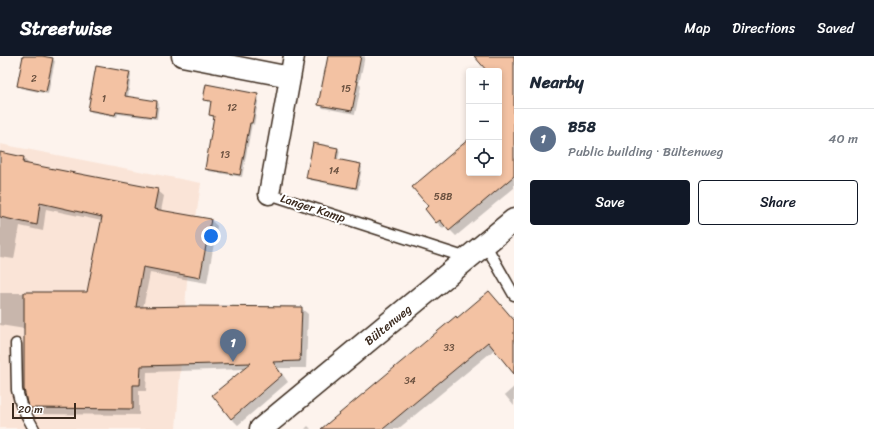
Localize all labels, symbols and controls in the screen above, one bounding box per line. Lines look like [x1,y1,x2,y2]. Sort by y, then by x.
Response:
text: Streetwise [20,12,112,45]
text: Map [684,16,710,41]
text: Directions [732,16,795,41]
text: Saved [817,16,854,41]
text: Nearby [530,67,584,97]
map controls [466,68,502,176]
button: + [466,68,502,104]
house number: 2 [31,70,37,88]
house number: 15 [341,80,351,98]
house number: 1 [102,90,106,108]
house number: 12 [227,99,237,117]
button: − [466,104,502,140]
text: B58 [568,114,596,140]
text: 1 [540,127,546,150]
text: 40 m [828,127,858,150]
button: locate [466,140,502,176]
text: Public building · Bültenweg [568,140,723,163]
house number: 13 [220,146,230,164]
house number: 14 [329,162,339,180]
button: Save [530,180,690,225]
button: Share [698,180,858,225]
street label: Langer Kamp [278,187,349,229]
house number: 58B [434,188,453,206]
your location [201,226,221,246]
street label: Bültenweg [359,299,417,351]
pin: 1 [220,329,246,362]
house number: 33 [444,339,455,357]
house number: 34 [404,372,416,390]
text: 20 m [18,400,43,419]
scale bar [12,401,76,420]

